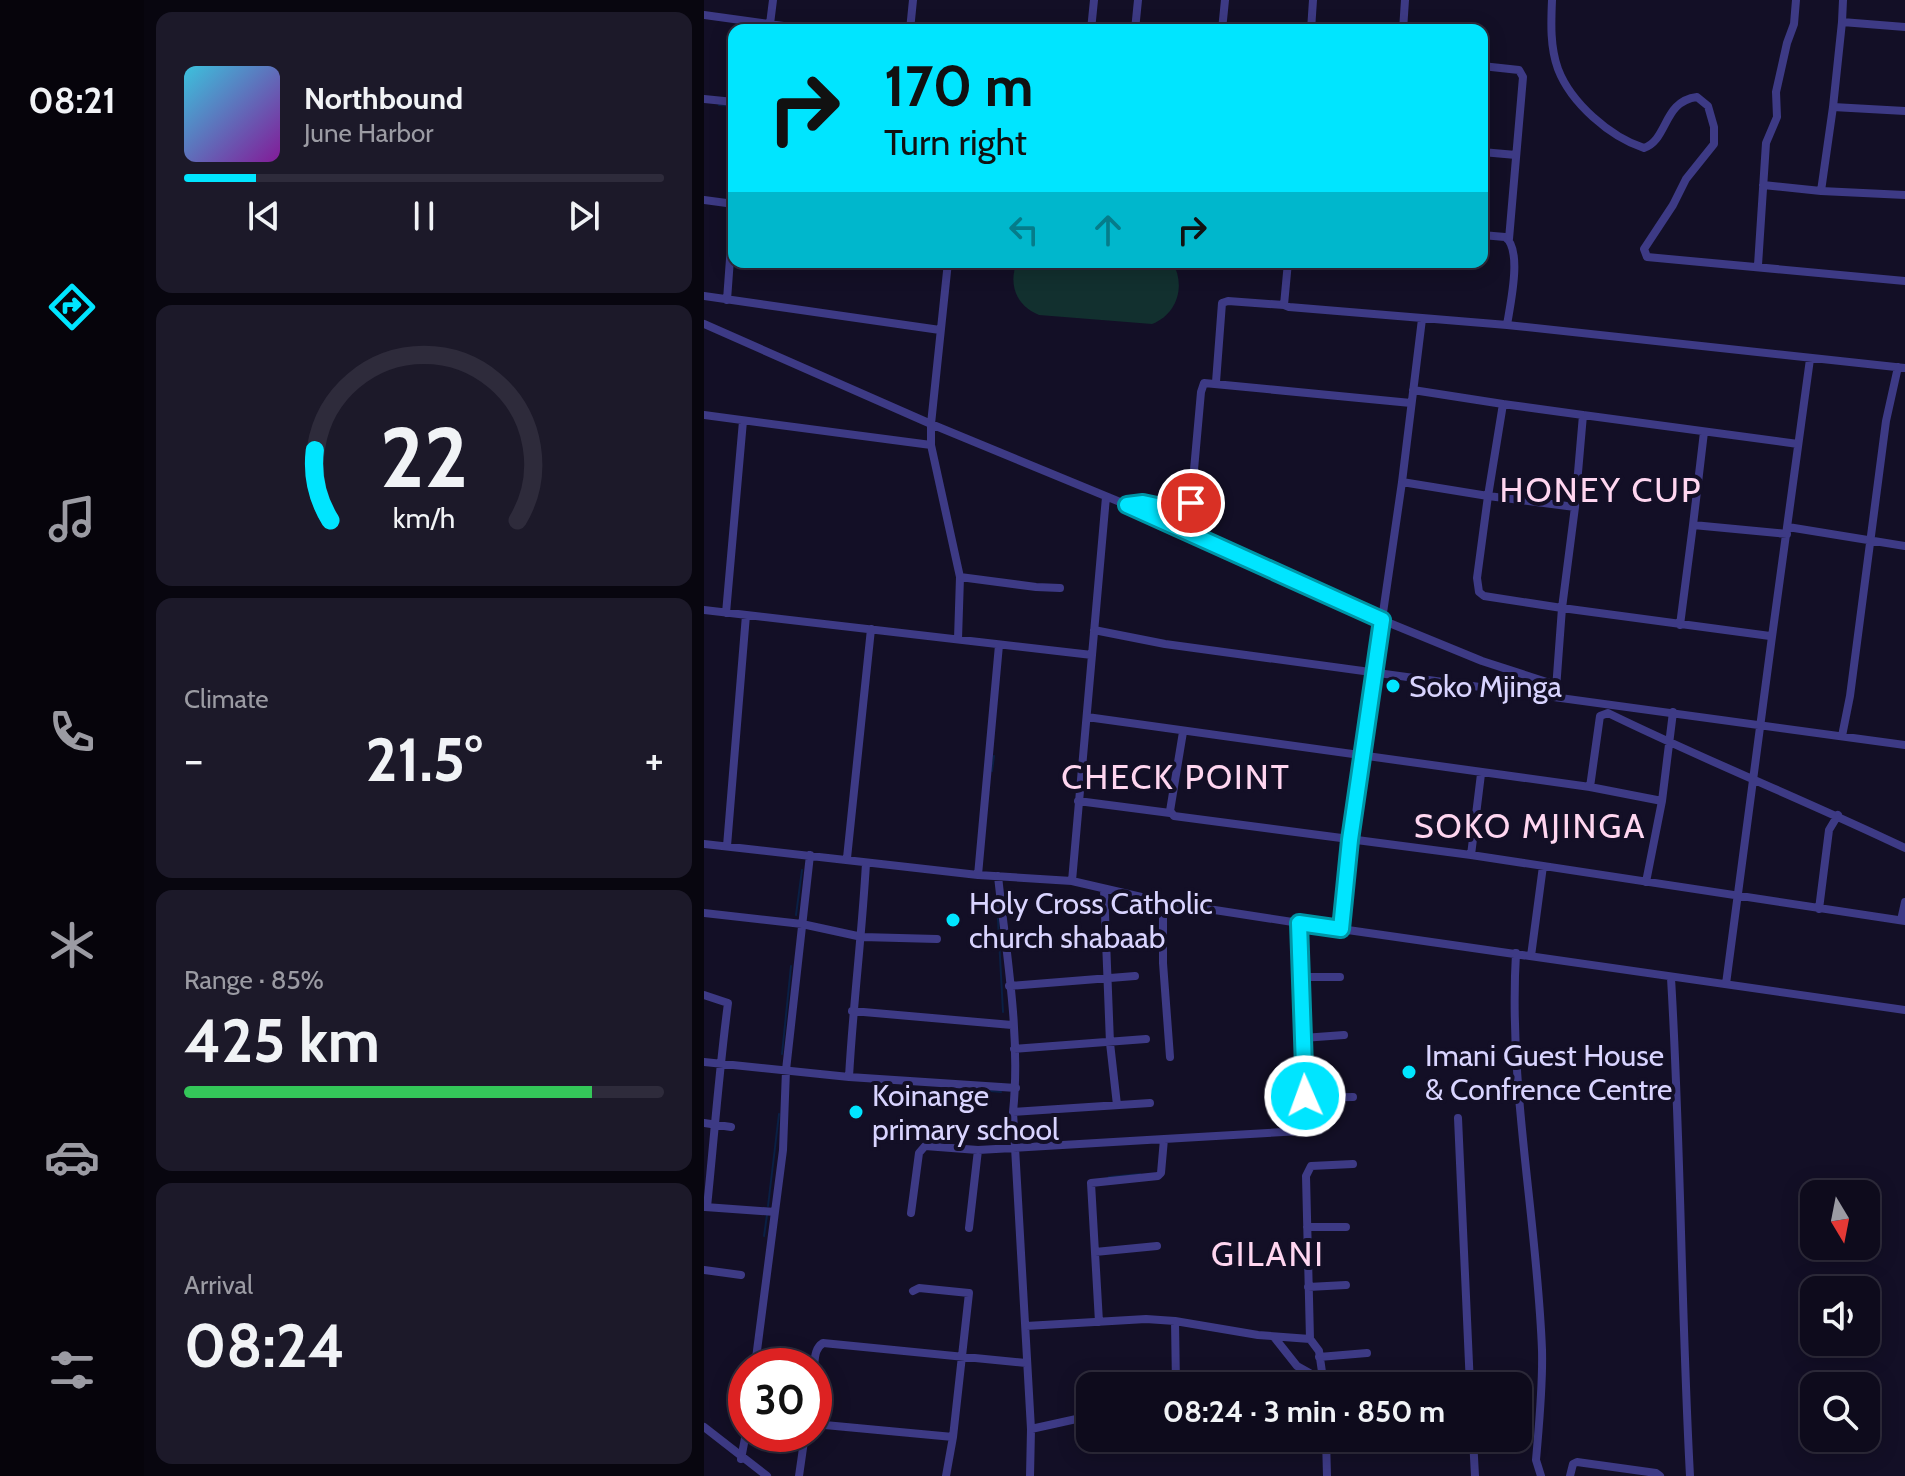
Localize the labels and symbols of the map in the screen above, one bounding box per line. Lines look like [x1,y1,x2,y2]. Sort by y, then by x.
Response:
pin [1157,469,1225,537]
district label: HONEY CUP [1500,469,1702,511]
place label: Soko Mjinga [1409,668,1563,705]
marker: Soko Mjinga [1384,677,1402,695]
district label: CHECK POINT [1061,756,1291,798]
district label: SOKO MJINGA [1414,805,1646,847]
place label: Holy Cross Catholic church shabaab [969,885,1213,956]
marker: Holy Cross Catholic church shabaab [944,911,962,929]
place label: Imani Guest House & Confrence Centre [1425,1037,1672,1108]
position arrow [1263,1054,1347,1138]
marker: Imani Guest House & Confrence Centre [1400,1063,1418,1081]
place label: Koinange primary school [872,1077,1059,1148]
marker: Koinange primary school [847,1103,865,1121]
north arrow [1800,1180,1880,1260]
district label: GILANI [1211,1233,1325,1275]
speed limit sign: 30 [728,1348,832,1452]

